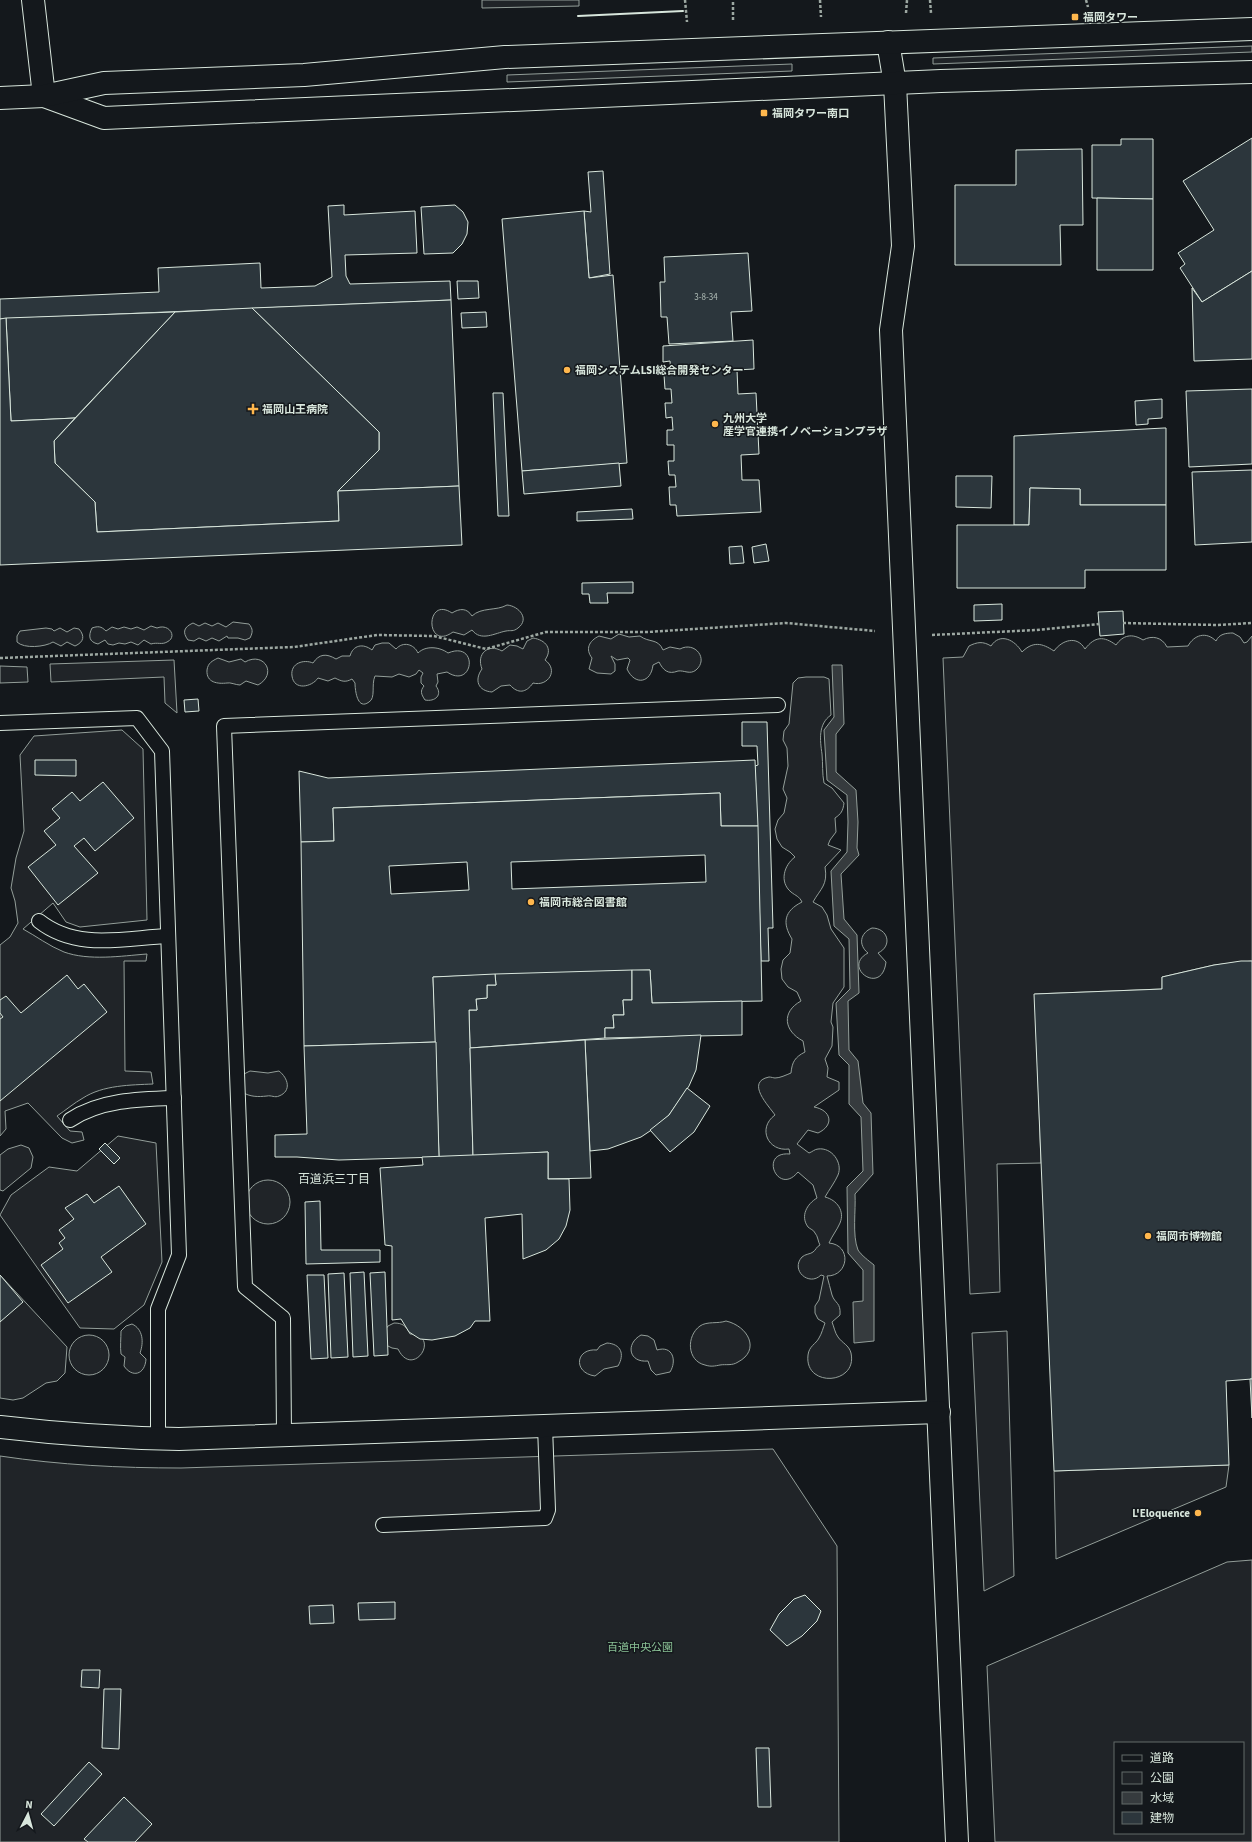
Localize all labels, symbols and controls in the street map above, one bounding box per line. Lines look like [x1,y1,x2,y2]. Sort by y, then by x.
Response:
place label: 福岡タワー [1083,10,1138,25]
marker: 福岡タワー [1070,12,1080,22]
place label: 福岡タワー南口 [772,106,849,121]
marker: 福岡タワー南口 [759,108,769,118]
house number: 3-8-34 [694,291,718,304]
place label: 福岡システムLSI総合開発センター [575,363,744,378]
marker: 福岡システムLSI総合開発センター [562,365,572,375]
place label: 福岡山王病院 [262,402,328,417]
marker: 福岡山王病院 [247,403,259,415]
place label: 九州大学 産学官連携イノベーションプラザ [723,411,887,439]
marker: 九州大学 産学官連携イノベーションプラザ [710,419,720,429]
place label: 福岡市総合図書館 [539,895,627,910]
marker: 福岡市総合図書館 [526,897,536,907]
district label: 百道浜三丁目 [298,1171,370,1188]
place label: 福岡市博物館 [1156,1229,1222,1244]
marker: 福岡市博物館 [1143,1231,1153,1241]
place label: L'Eloquence [1132,1506,1190,1521]
marker: L'Eloquence [1193,1508,1203,1518]
park label: 百道中央公園 [607,1640,673,1655]
legend [1114,1742,1244,1834]
text: 道路 [1150,1750,1174,1767]
text: 公園 [1150,1770,1174,1787]
text: 水域 [1150,1790,1174,1807]
north arrow [8,1794,48,1834]
text: N [25,1797,33,1812]
text: 建物 [1150,1810,1174,1827]

